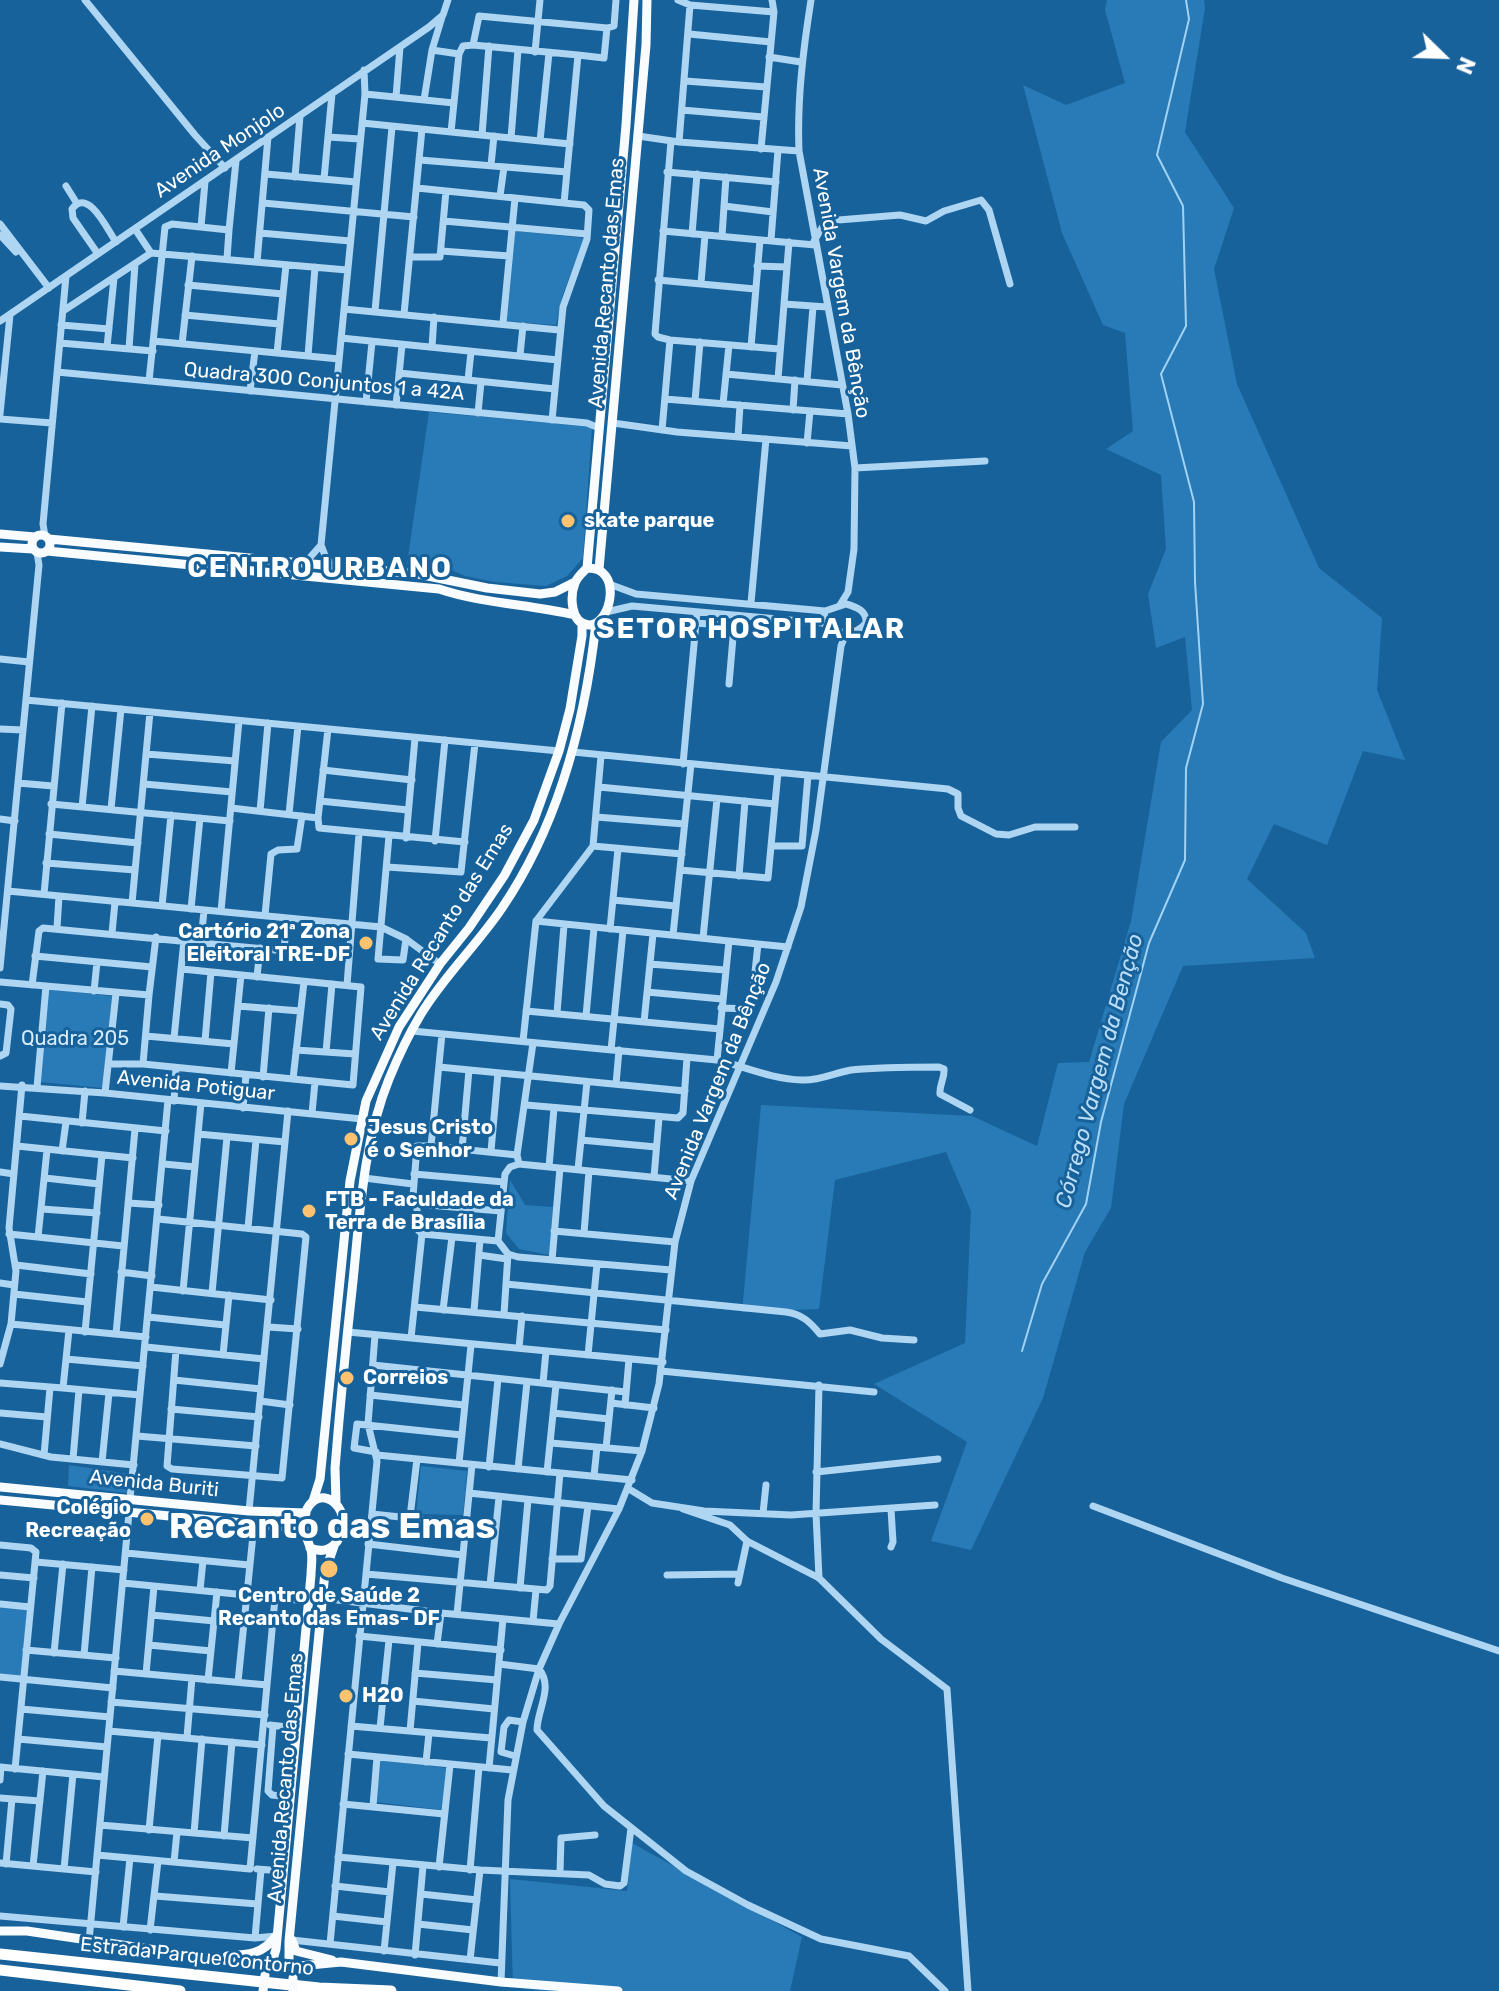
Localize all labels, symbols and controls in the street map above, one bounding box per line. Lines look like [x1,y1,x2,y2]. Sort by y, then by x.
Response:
north arrow [1403,16,1483,96]
text: N [1450,53,1481,78]
street label: Avenida Monjolo [150,99,290,203]
street label: Avenida Recanto das Emas [584,157,630,409]
street label: Avenida Vargem da Bênção [807,166,875,420]
street label: Quadra 300 Conjuntos 1 a 42A [183,358,465,406]
place label: skate parque [584,509,714,533]
marker: skate parque [559,512,577,530]
district label: CENTRO URBANO [187,552,453,586]
district label: SETOR HOSPITALAR [596,613,906,647]
street label: Avenida Recanto das Emas [365,819,519,1045]
place label: Cartório 21ª Zona Eleitoral TRE-DF [178,920,350,967]
water label: Córrego Vargem da Benção [1051,931,1149,1211]
marker: Cartório 21ª Zona Eleitoral TRE-DF [357,934,375,952]
street label: Avenida Vargem da Bênção [659,959,777,1203]
park label: Quadra 205 [21,1027,129,1051]
street label: Avenida Potiguar [116,1066,276,1106]
place label: Jesus Cristo é o Senhor [367,1116,493,1163]
marker: Jesus Cristo é o Senhor [342,1130,360,1148]
place label: FTB - Faculdade da Terra de Brasília [325,1188,514,1235]
marker: FTB - Faculdade da Terra de Brasília [300,1202,318,1220]
place label: Correios [363,1366,448,1390]
marker: Correios [338,1369,356,1387]
street label: Avenida Buriti [88,1465,220,1503]
place label: Colégio Recreação [25,1496,131,1543]
district label: Recanto das Emas [169,1506,495,1550]
marker: Colégio Recreação [138,1510,156,1528]
marker: Centro de Saúde 2 Recanto das Emas- DF [318,1558,340,1580]
place label: Centro de Saúde 2 Recanto das Emas- DF [218,1584,440,1631]
street label: Avenida Recanto das Emas [263,1652,309,1904]
place label: H20 [362,1684,403,1708]
marker: H20 [337,1687,355,1705]
street label: Estrada Parque Contorno [79,1933,315,1981]

